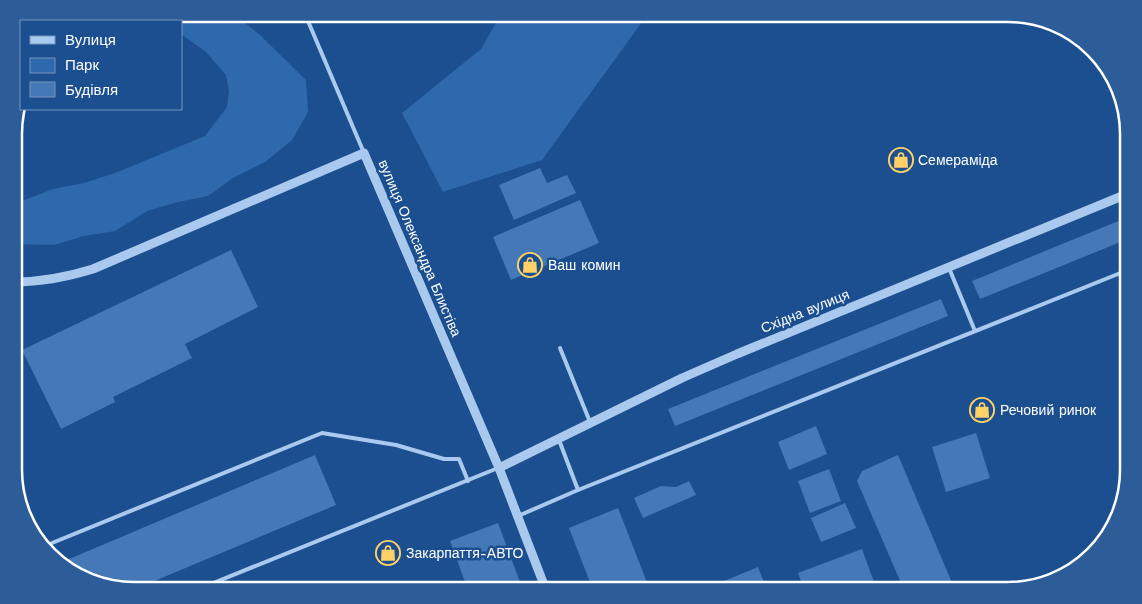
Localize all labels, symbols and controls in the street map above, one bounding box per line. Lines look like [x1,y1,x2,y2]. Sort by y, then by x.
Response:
legend [20,20,182,110]
text: Вулиця [65,31,116,49]
text: Парк [65,56,99,74]
text: Будівля [65,81,118,99]
shop icon: Семераміда [888,147,914,173]
place label: Семераміда [918,152,998,168]
street label: вулиця Олександра Блистіва [375,157,465,339]
shop icon: Ваш комин [517,252,543,278]
place label: Ваш комин [548,257,620,273]
street label: Східна вулиця [758,286,852,336]
shop icon: Речовий ринок [969,397,995,423]
place label: Речовий ринок [1000,402,1097,418]
shop icon: Закарпаття-АВТО [375,540,401,566]
place label: Закарпаття-АВТО [406,545,524,561]

